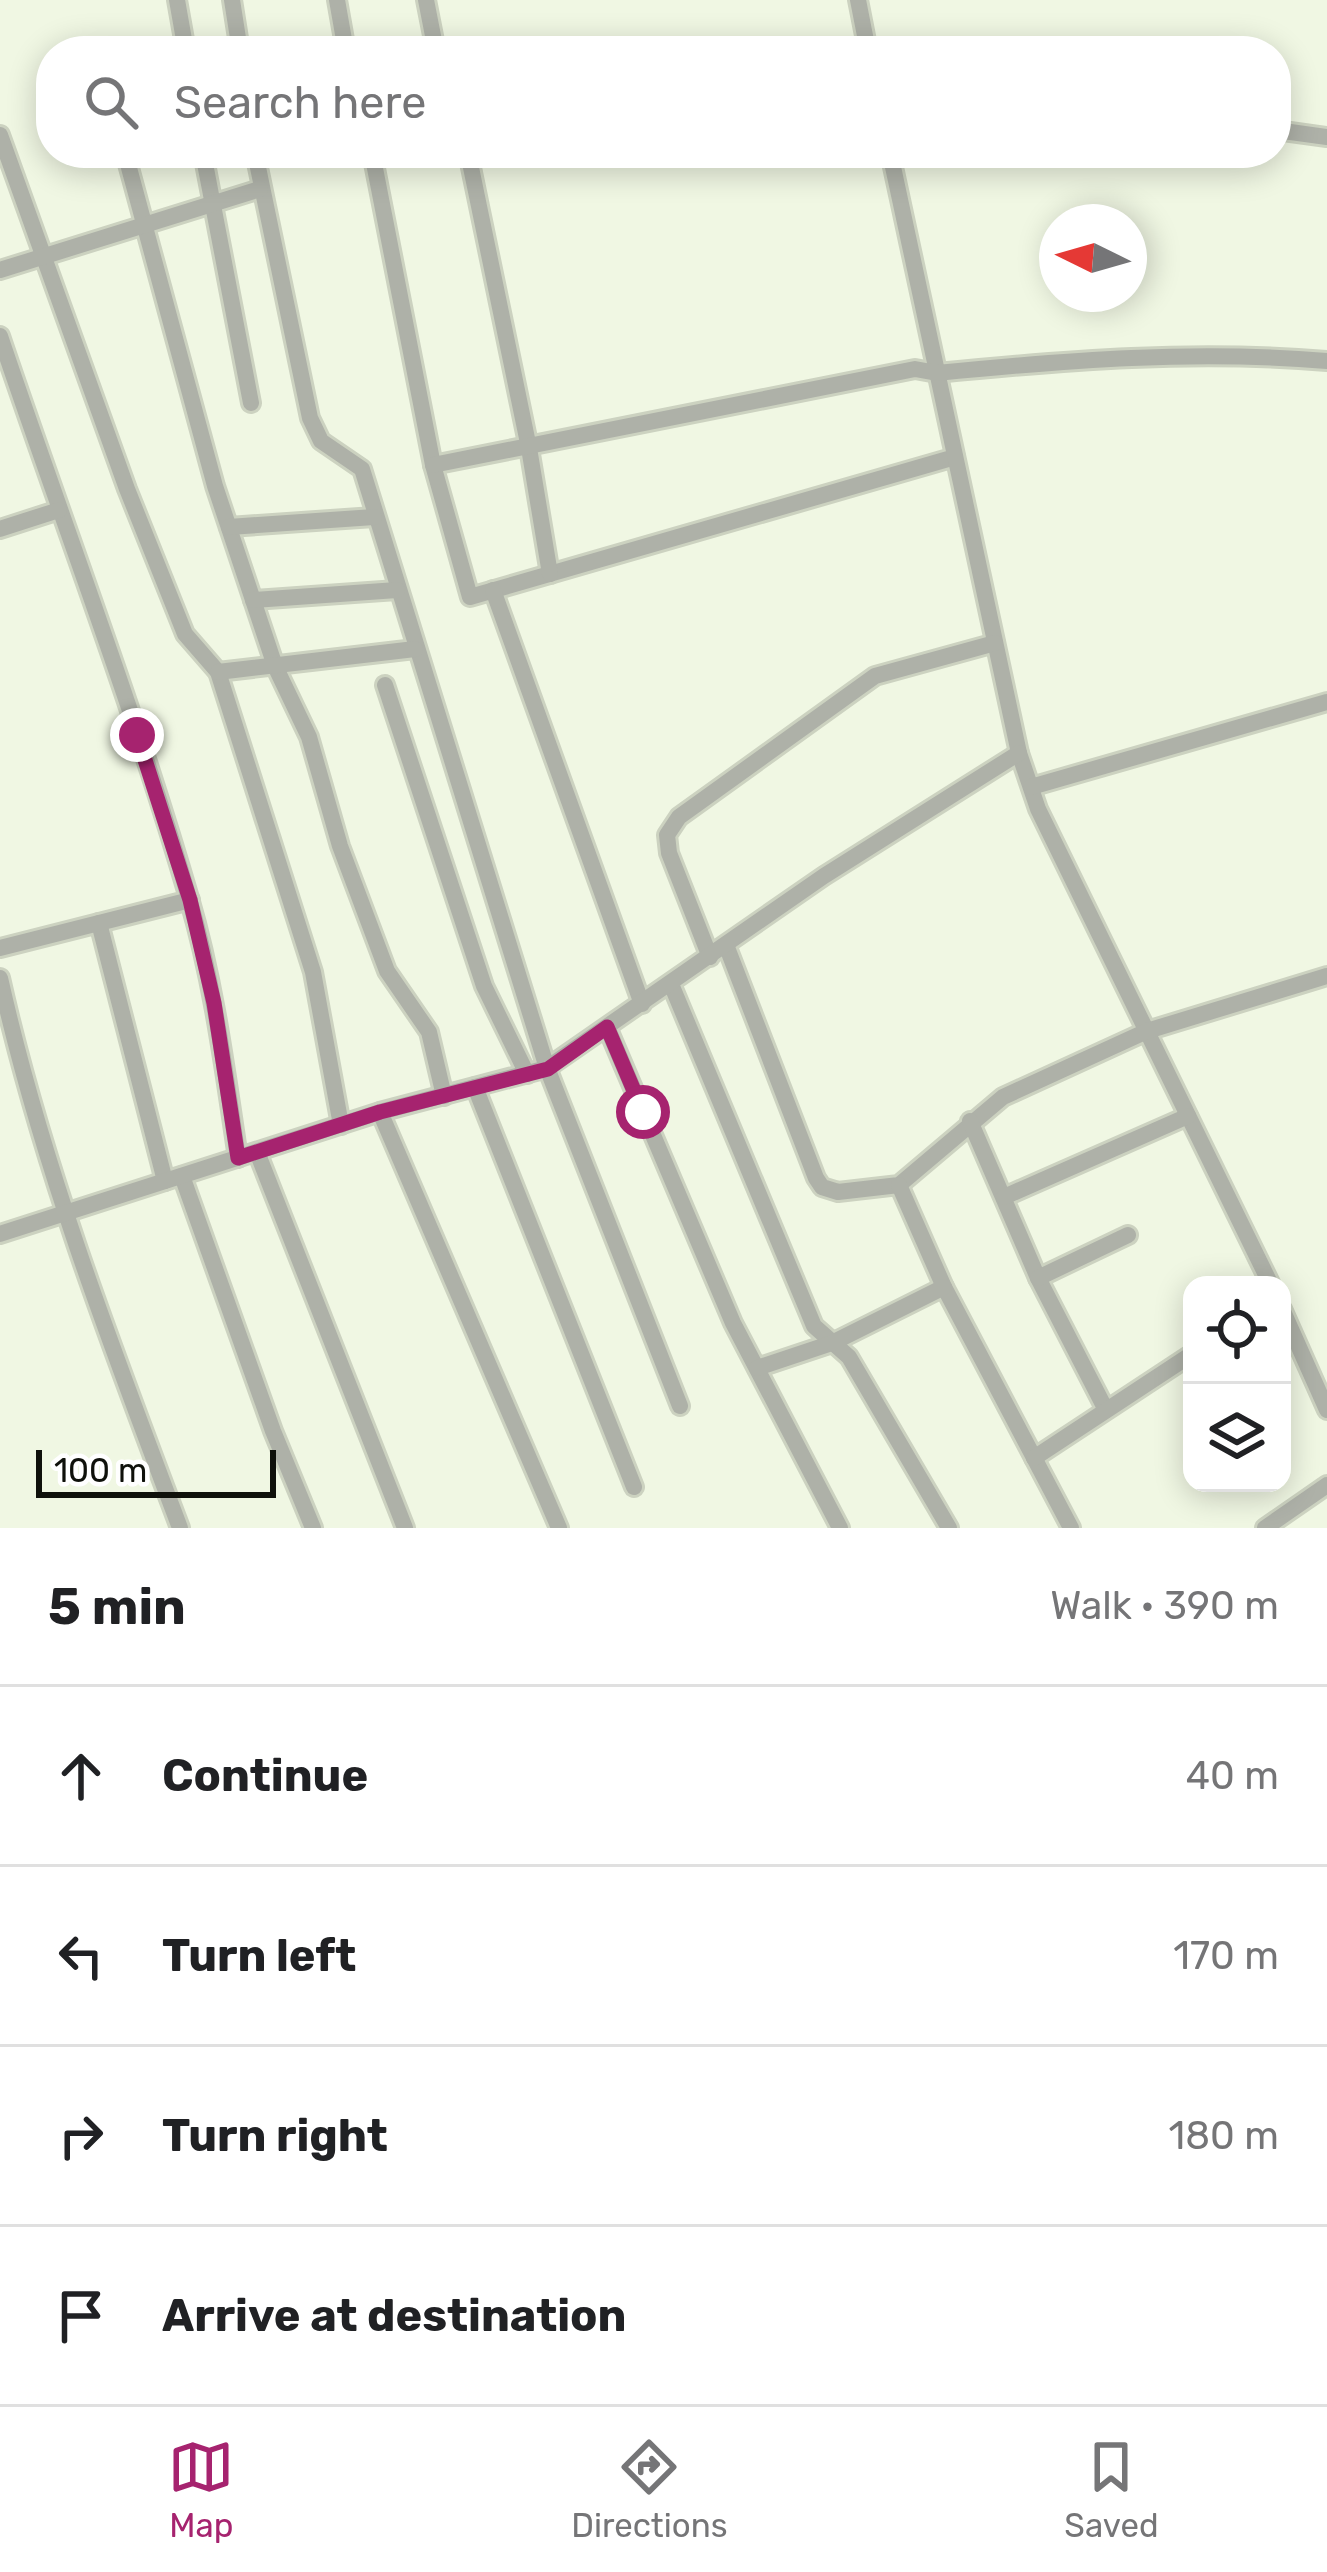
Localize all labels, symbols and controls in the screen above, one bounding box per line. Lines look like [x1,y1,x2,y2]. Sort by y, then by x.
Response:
search box [36,36,1291,168]
icon: search [78,69,144,135]
text: Search here [174,76,426,129]
north arrow [1039,204,1147,312]
route end [110,708,164,762]
route start [616,1085,670,1139]
map controls [1183,1276,1291,1492]
button: locate [1183,1276,1291,1384]
button: layers [1183,1384,1291,1492]
scale bar [36,1444,276,1497]
text: 100 m [54,1451,147,1490]
text: 5 min [48,1576,186,1637]
text: Walk · 390 m [1050,1583,1279,1629]
icon: ahead [48,1743,114,1809]
text: Continue [162,1749,368,1802]
text: 40 m [1186,1753,1279,1799]
icon: left [48,1923,114,1989]
text: Turn left [162,1929,356,1982]
text: 170 m [1173,1933,1279,1979]
icon: right [48,2103,114,2169]
text: Turn right [162,2109,388,2162]
text: 180 m [1169,2113,1279,2159]
icon: arrive [48,2283,114,2349]
text: Arrive at destination [162,2289,627,2342]
tab: Map [168,2434,234,2545]
tab: Directions [571,2434,728,2545]
tab: Saved [1064,2434,1159,2545]

